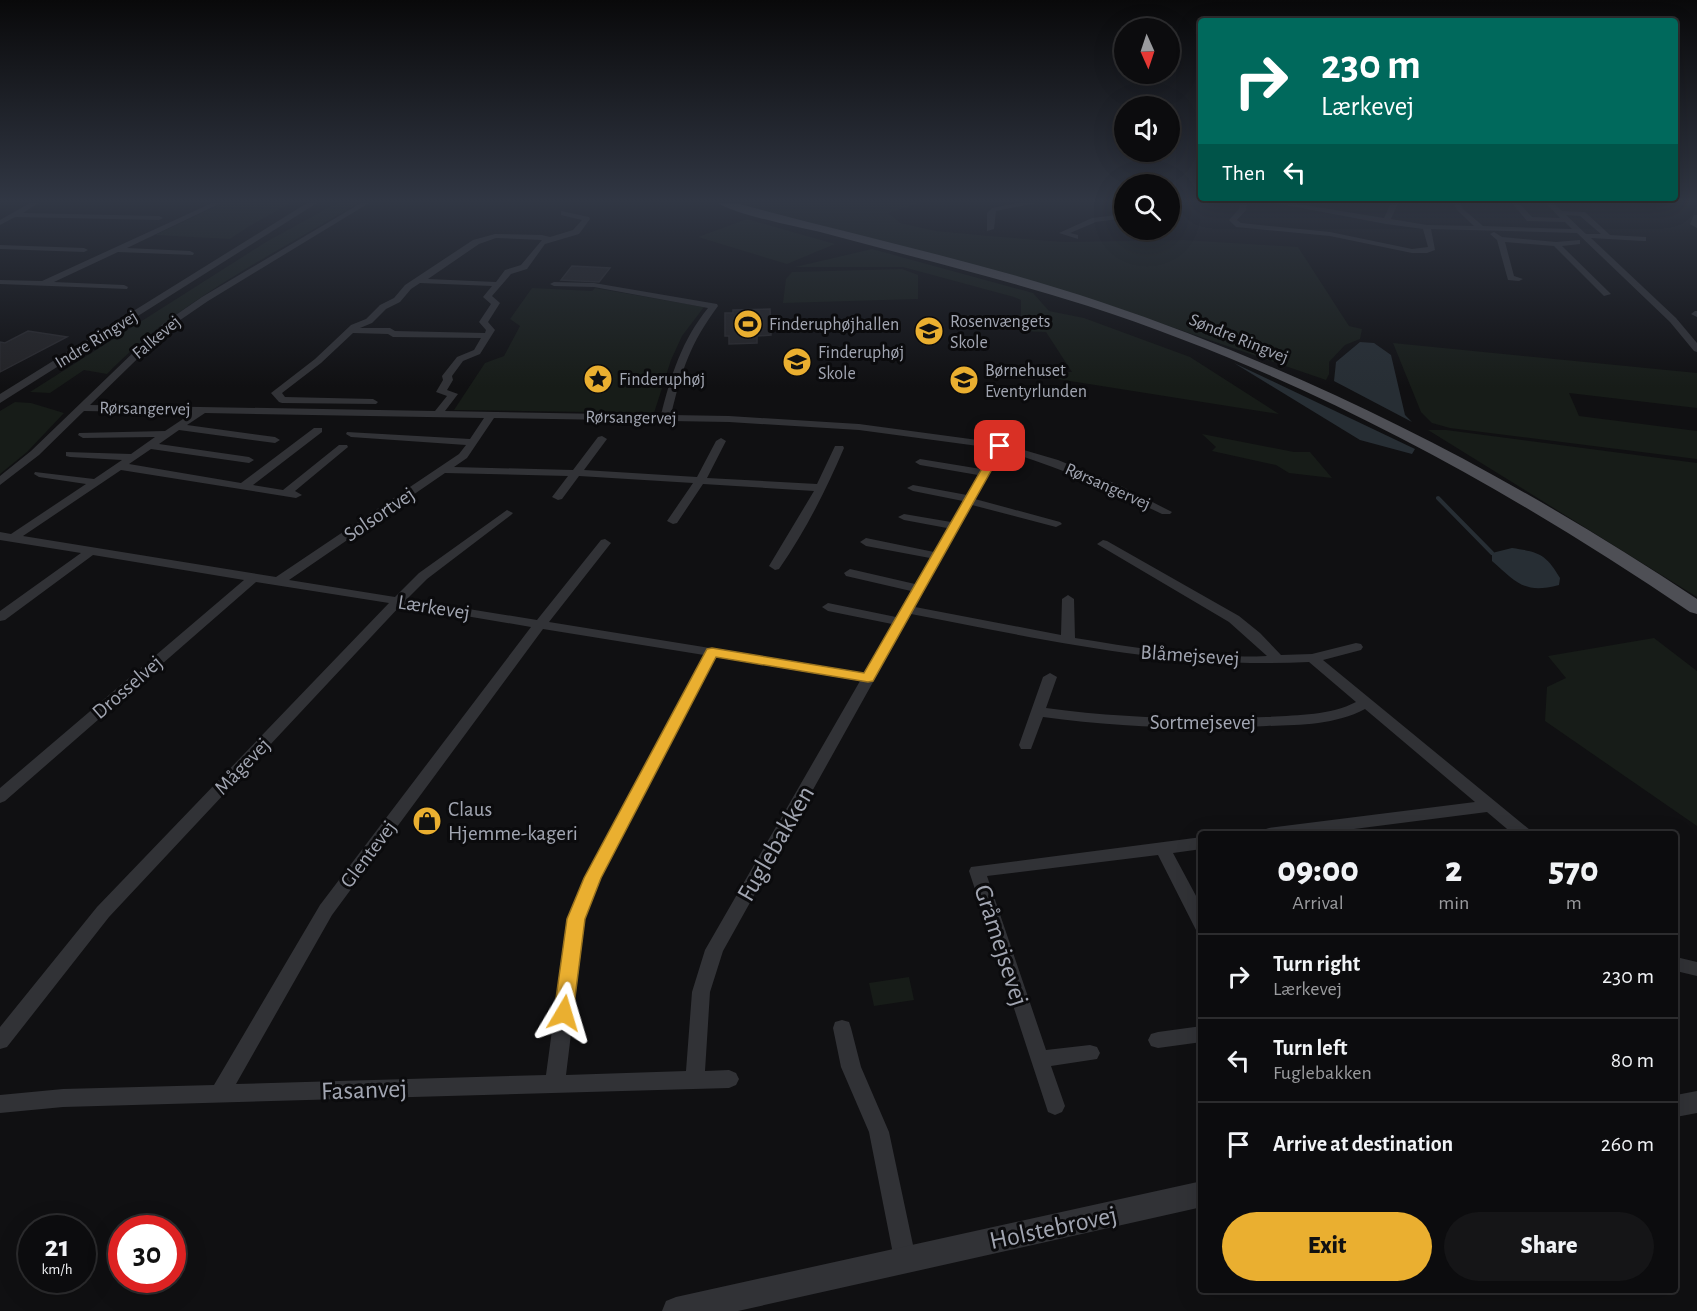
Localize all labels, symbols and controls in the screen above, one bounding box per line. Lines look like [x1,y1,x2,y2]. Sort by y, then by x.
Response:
north arrow [1114,18,1180,84]
map controls [1114,18,1180,240]
icon: right [1222,42,1300,120]
text: 230 m [1321,44,1421,86]
text: Lærkevej [1321,93,1414,120]
button: sound [1114,96,1180,162]
icon: left [1278,156,1311,189]
text: Then [1222,162,1266,184]
button: search [1114,174,1180,240]
street label: Indre Ringvej [52,308,141,372]
sports icon: Finderuphøjhallen [732,308,764,340]
street label: Søndre Ringvej [1186,311,1291,367]
street label: Falkevej [129,313,184,363]
place label: Rosenvængets Skole [950,313,1050,352]
school or university icon: Rosenvængets Skole [913,315,945,347]
place label: Finderuphøjhallen [769,316,899,334]
place label: Finderuphøj Skole [818,344,904,383]
school or university icon: Finderuphøj Skole [781,346,813,378]
place label: Børnehuset Eventyrlunden [985,362,1087,401]
place icon: Finderuphøj [582,363,614,395]
school or university icon: Børnehuset Eventyrlunden [948,364,980,396]
place label: Finderuphøj [619,371,705,389]
street label: Rørsangervej [99,399,191,419]
street label: Rørsangervej [585,408,677,428]
pin [974,420,1025,471]
icon: arrive [983,429,1016,462]
street label: Rørsangervej [1062,460,1153,514]
street label: Solsortvej [340,483,418,546]
street label: Lærkevej [396,591,471,624]
street label: Blåmejsevej [1140,642,1240,669]
street label: Drosselvej [88,652,166,723]
street label: Sortmejsevej [1150,712,1256,733]
street label: Mågevej [211,734,274,799]
street label: Fuglebakken [732,781,819,906]
place label: Claus Hjemme-kageri [448,799,578,844]
shop icon: Claus Hjemme-kageri [411,805,443,837]
street label: Glentevej [337,817,400,892]
text: 09:00 [1277,852,1359,888]
text: 2 [1445,852,1462,888]
text: 570 [1549,852,1599,888]
street label: Gråmejsevej [969,881,1033,1009]
text: Arrival [1292,893,1344,913]
text: min [1438,893,1469,913]
text: m [1566,893,1582,913]
text: Turn right [1273,953,1360,975]
icon: right [1222,960,1255,993]
text: 230 m [1602,965,1654,987]
text: Lærkevej [1273,979,1342,999]
position arrow [532,981,596,1045]
text: Turn left [1273,1037,1347,1059]
icon: left [1222,1044,1255,1077]
text: 80 m [1611,1049,1654,1071]
text: Fuglebakken [1273,1063,1372,1083]
street label: Fasanvej [320,1076,408,1104]
icon: arrive [1222,1128,1255,1161]
text: Arrive at destination [1273,1133,1453,1155]
text: 260 m [1601,1133,1654,1155]
street label: Holstebrovej [987,1202,1119,1254]
button: Exit [1222,1212,1432,1281]
button: Share [1444,1212,1654,1281]
speed limit sign: 30 [108,1215,186,1293]
text: 21 [45,1232,69,1262]
text: km/h [42,1262,72,1277]

